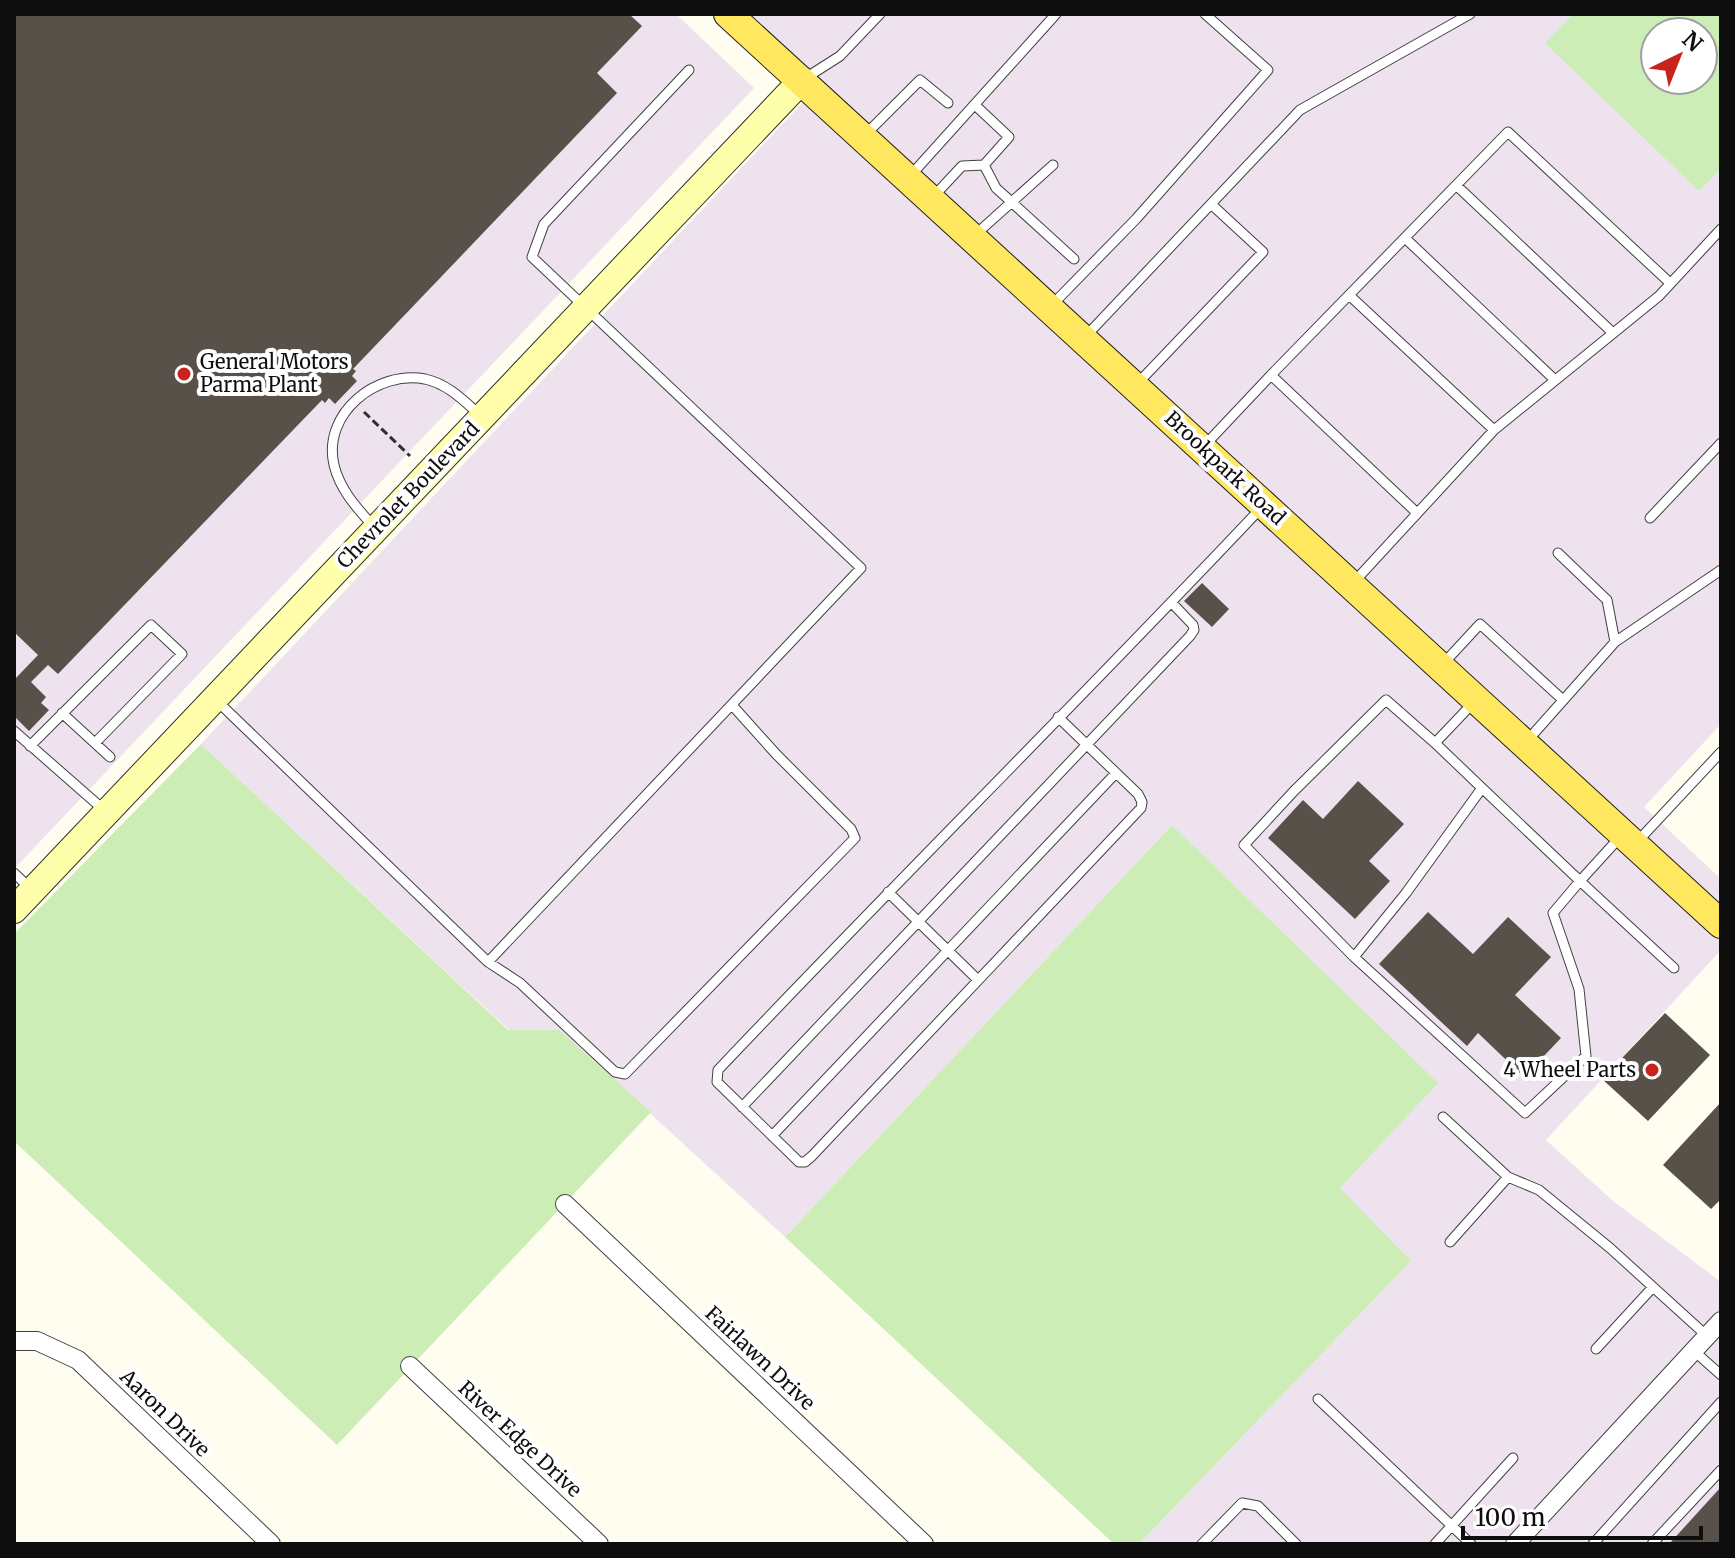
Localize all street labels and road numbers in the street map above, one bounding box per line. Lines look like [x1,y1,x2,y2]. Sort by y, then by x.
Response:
street label: Brookpark Road [1160,405,1291,530]
street label: Chevrolet Boulevard [331,416,484,573]
street label: Fairlawn Drive [700,1300,820,1415]
street label: Aaron Drive [115,1363,215,1462]
street label: River Edge Drive [454,1375,587,1502]

